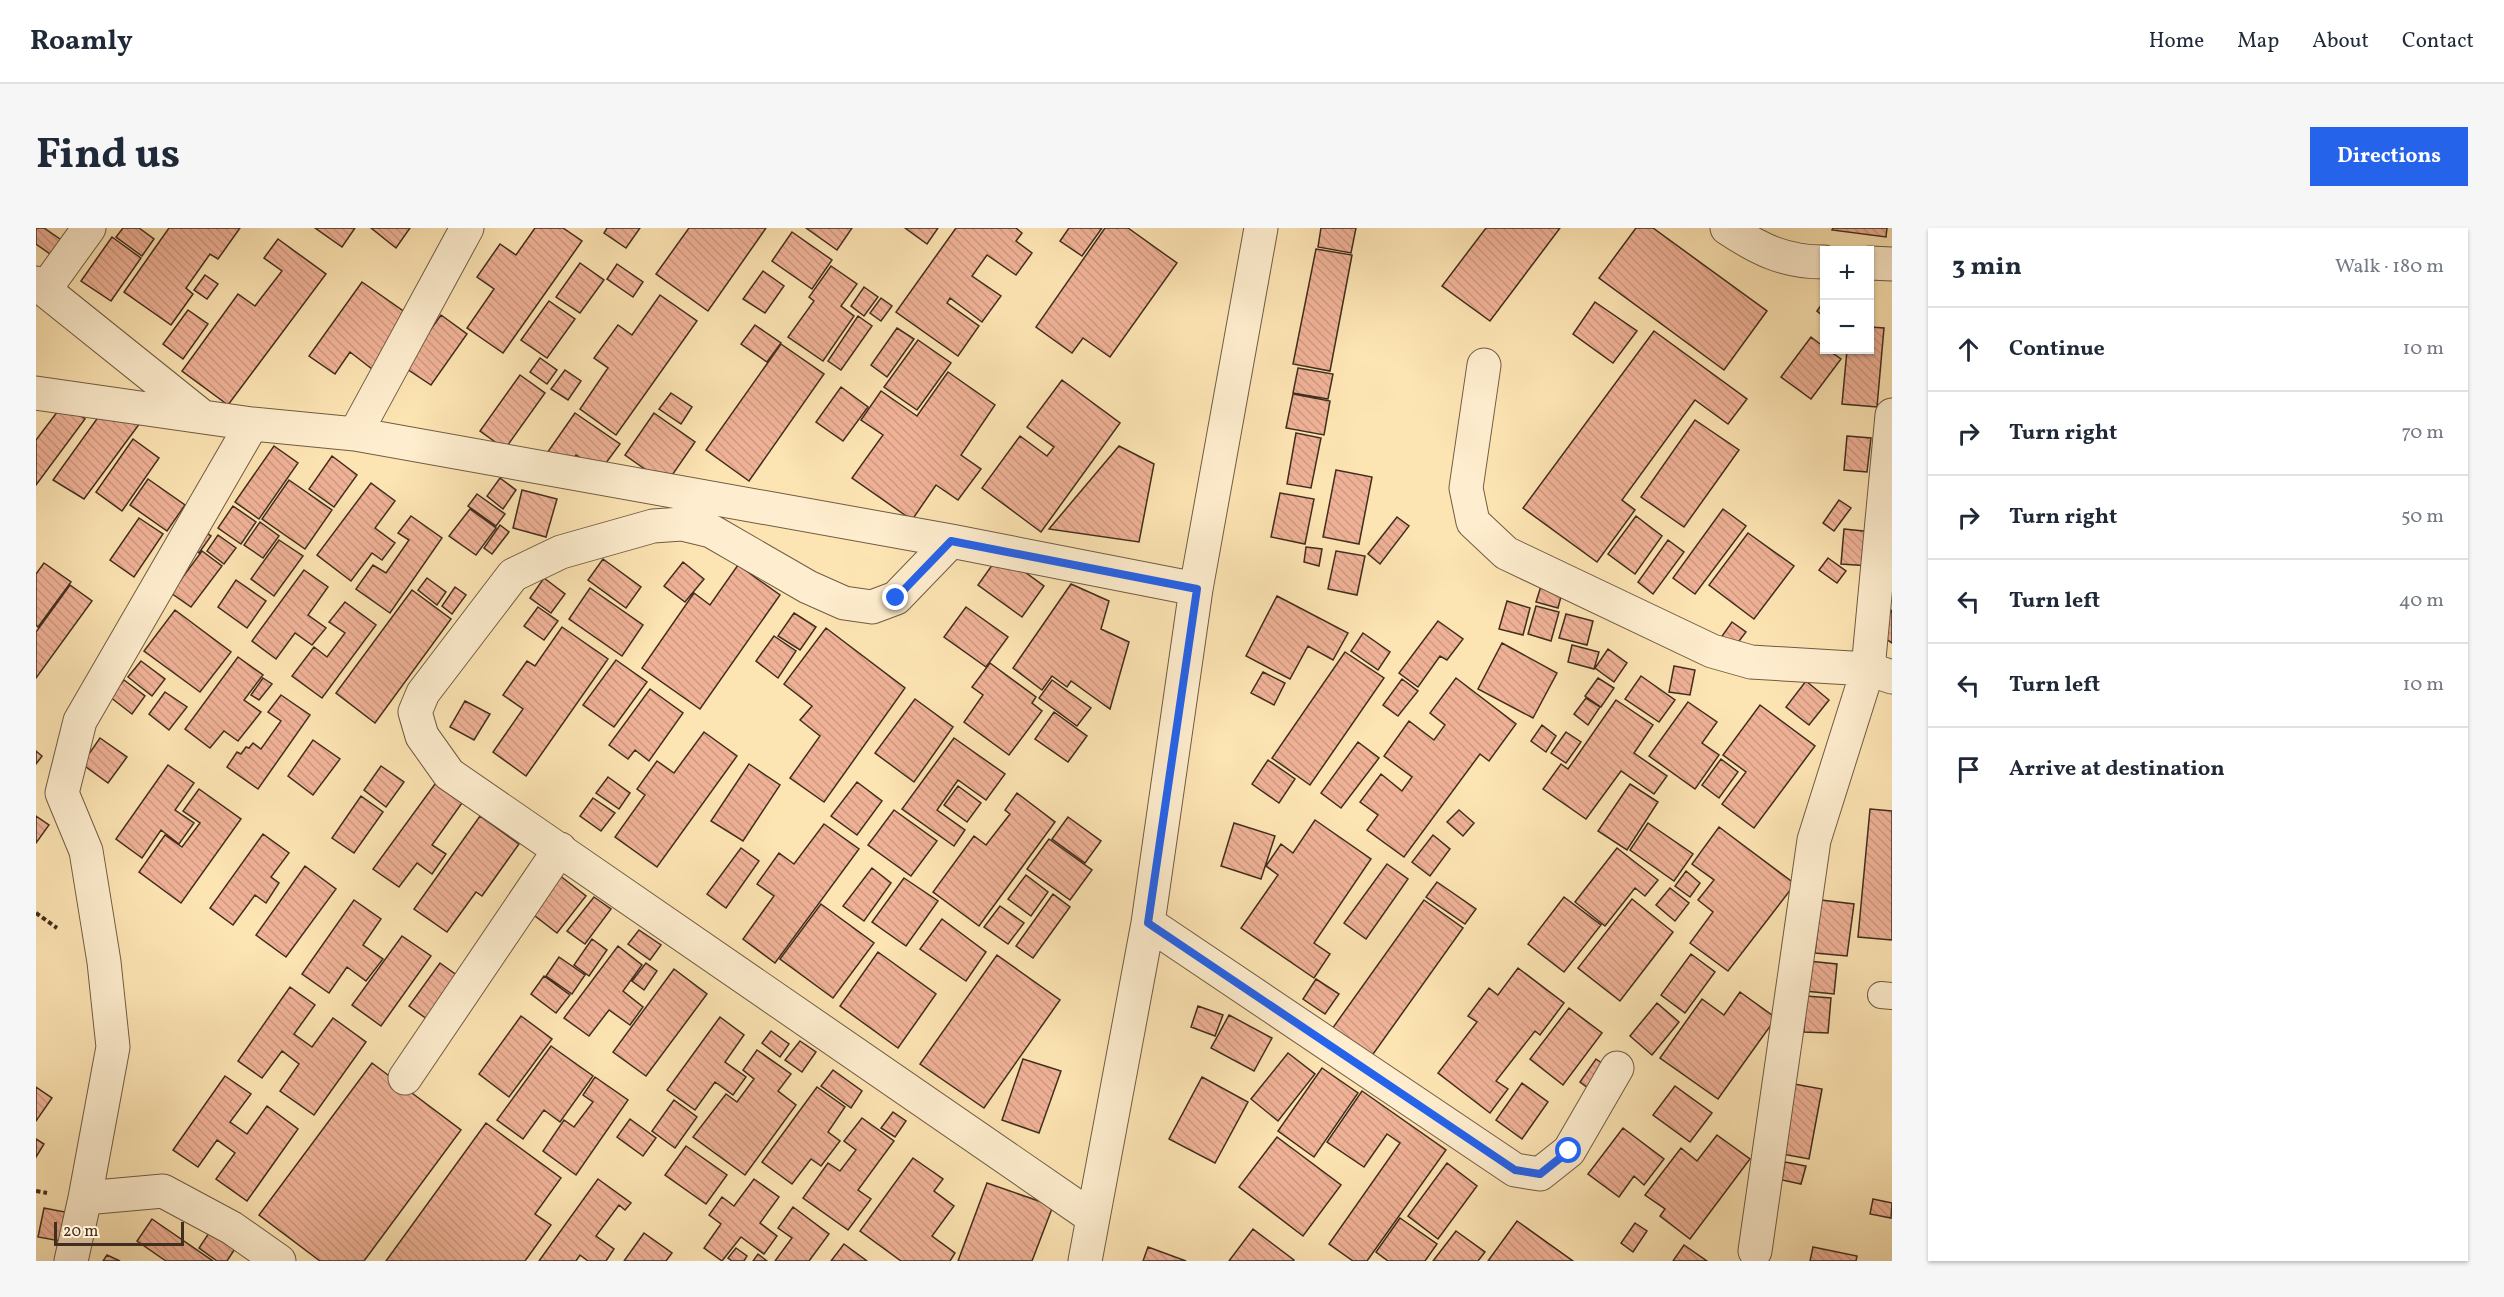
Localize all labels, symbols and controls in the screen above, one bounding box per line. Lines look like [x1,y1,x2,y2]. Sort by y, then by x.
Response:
text: Roamly [30,22,133,61]
text: Home [2149,27,2204,56]
text: Map [2237,27,2279,56]
text: About [2312,27,2369,56]
text: Contact [2402,27,2474,56]
text: Find us [36,127,180,186]
button: Directions [2310,127,2468,186]
map controls [1820,246,1874,354]
button: + [1820,246,1874,300]
text: 3 min [1952,249,2022,285]
text: Walk · 180 m [2335,253,2444,281]
button: − [1820,300,1874,354]
icon: ahead [1952,333,1985,366]
text: Continue [2009,334,2105,365]
text: 10 m [2403,335,2444,363]
icon: right [1952,417,1985,450]
text: Turn right [2009,418,2117,449]
text: 70 m [2401,419,2444,447]
icon: right [1952,501,1985,534]
text: Turn right [2009,502,2117,533]
text: 50 m [2401,503,2444,531]
route end [882,584,908,610]
icon: left [1952,585,1985,618]
text: Turn left [2009,586,2100,617]
text: 40 m [2399,587,2444,615]
icon: left [1952,669,1985,702]
text: Turn left [2009,670,2100,701]
text: 10 m [2403,671,2444,699]
icon: arrive [1952,753,1985,786]
text: Arrive at destination [2009,754,2225,785]
route start [1555,1137,1581,1163]
scale bar [54,1219,184,1246]
text: 20 m [63,1221,98,1243]

